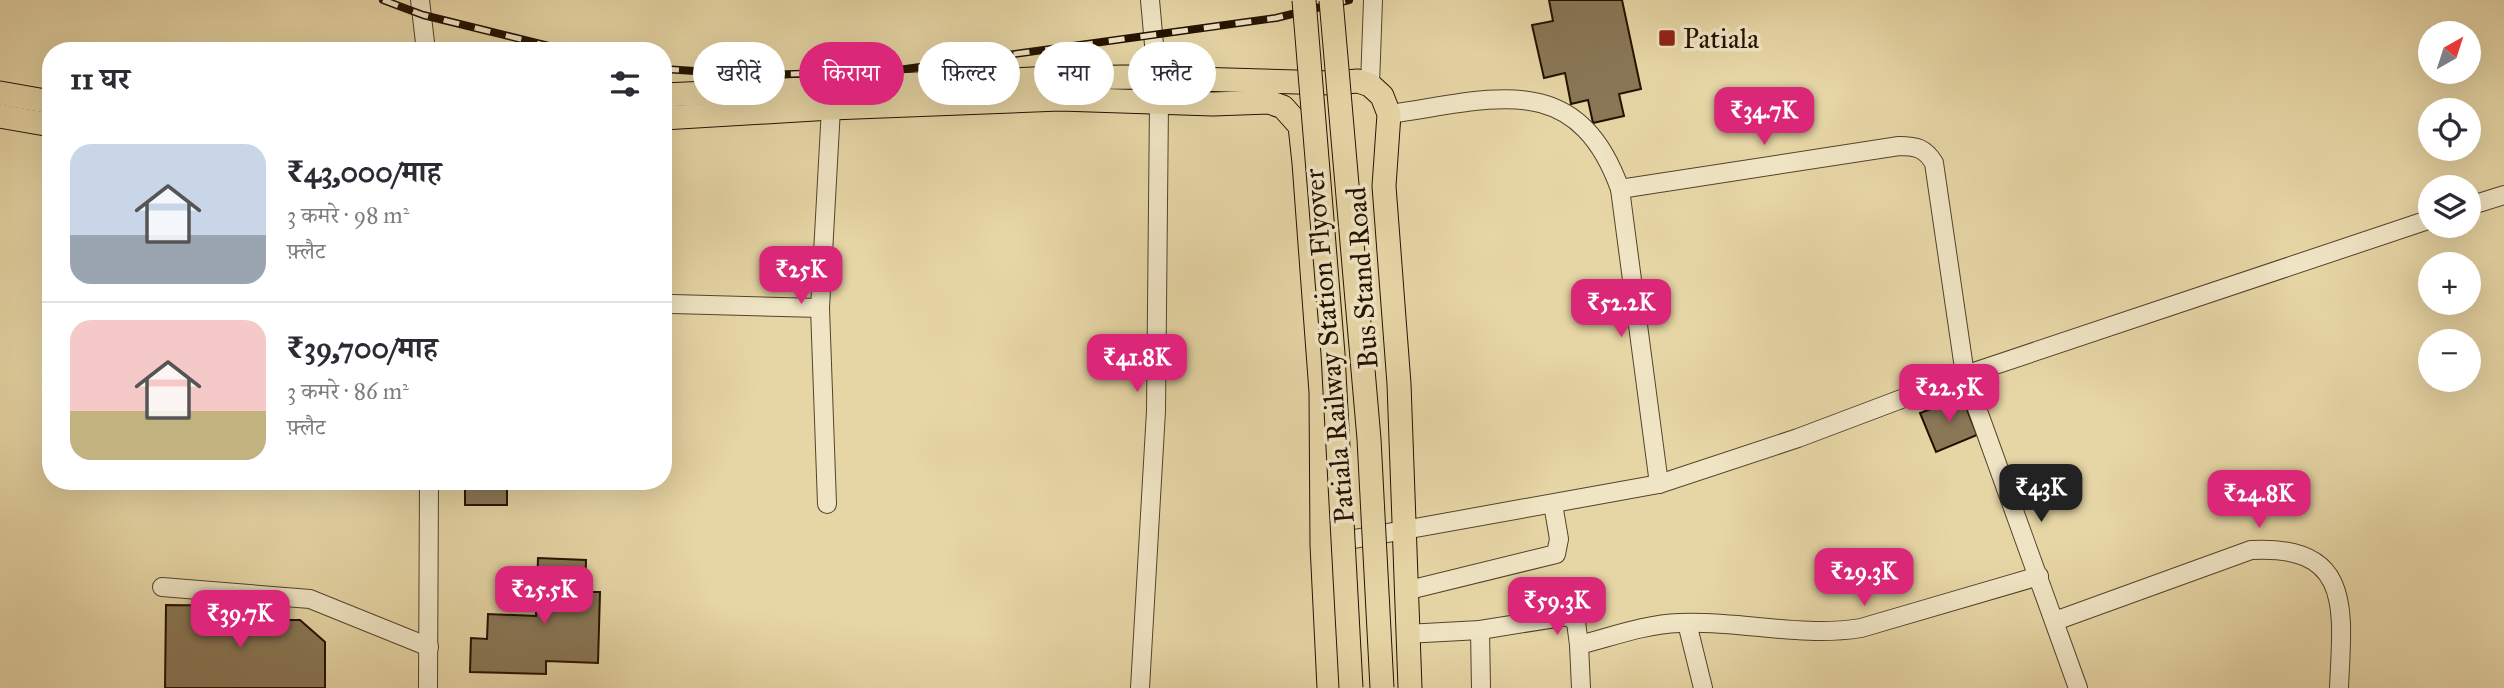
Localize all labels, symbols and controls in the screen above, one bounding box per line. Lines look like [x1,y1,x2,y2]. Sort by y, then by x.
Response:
place label: Patiala [1683,21,1759,56]
north arrow [2418,21,2482,84]
map controls [2418,21,2481,392]
marker: Patiala [1657,28,1677,48]
chip: खरीदें [693,42,785,105]
chip: किराया [799,42,904,105]
chip: फ़िल्टर [918,42,1020,105]
chip: नया [1034,42,1114,105]
chip: फ़्लैट [1128,42,1216,105]
text: 11 घर [70,61,130,97]
icon: filters [606,65,644,103]
pin: ₹34.7K [1707,88,1821,147]
text: ₹34.7K [1730,96,1798,124]
button: locate [2418,98,2481,161]
text: ₹43,000/माह [287,154,441,190]
street label: Patiala Railway Station Flyover [1296,167,1362,525]
icon: home [126,172,210,256]
button: layers [2418,175,2481,238]
street label: Bus Stand Road [1338,186,1386,370]
text: 3 कमरे · 98 m² [287,201,409,229]
text: फ़्लैट [287,237,325,265]
pin: ₹25K [760,246,842,306]
button: + [2418,252,2481,315]
text: ₹25K [775,255,827,283]
pin: ₹52.2K [1564,280,1678,339]
text: ₹52.2K [1587,288,1655,316]
button: − [2418,329,2481,392]
text: ₹39,700/माह [287,330,438,366]
pin: ₹41.8K [1080,334,1194,394]
text: ₹41.8K [1103,343,1171,371]
icon: home [126,348,210,432]
pin: ₹22.5K [1892,364,2006,424]
text: ₹22.5K [1915,373,1983,401]
text: 3 कमरे · 86 m² [287,377,409,405]
text: फ़्लैट [287,413,325,441]
pin: ₹43K [2000,464,2082,524]
pin: ₹24.8K [2202,470,2316,530]
text: ₹43K [2015,473,2067,501]
text: ₹24.8K [2223,479,2295,507]
pin: ₹29.3K [1807,548,1921,608]
text: ₹29.3K [1831,557,1898,585]
pin: ₹25.5K [487,566,601,626]
text: ₹25.5K [511,575,577,603]
pin: ₹59.3K [1500,578,1614,637]
text: ₹59.3K [1524,586,1590,614]
pin: ₹39.7K [183,590,297,650]
text: ₹39.7K [207,599,273,627]

